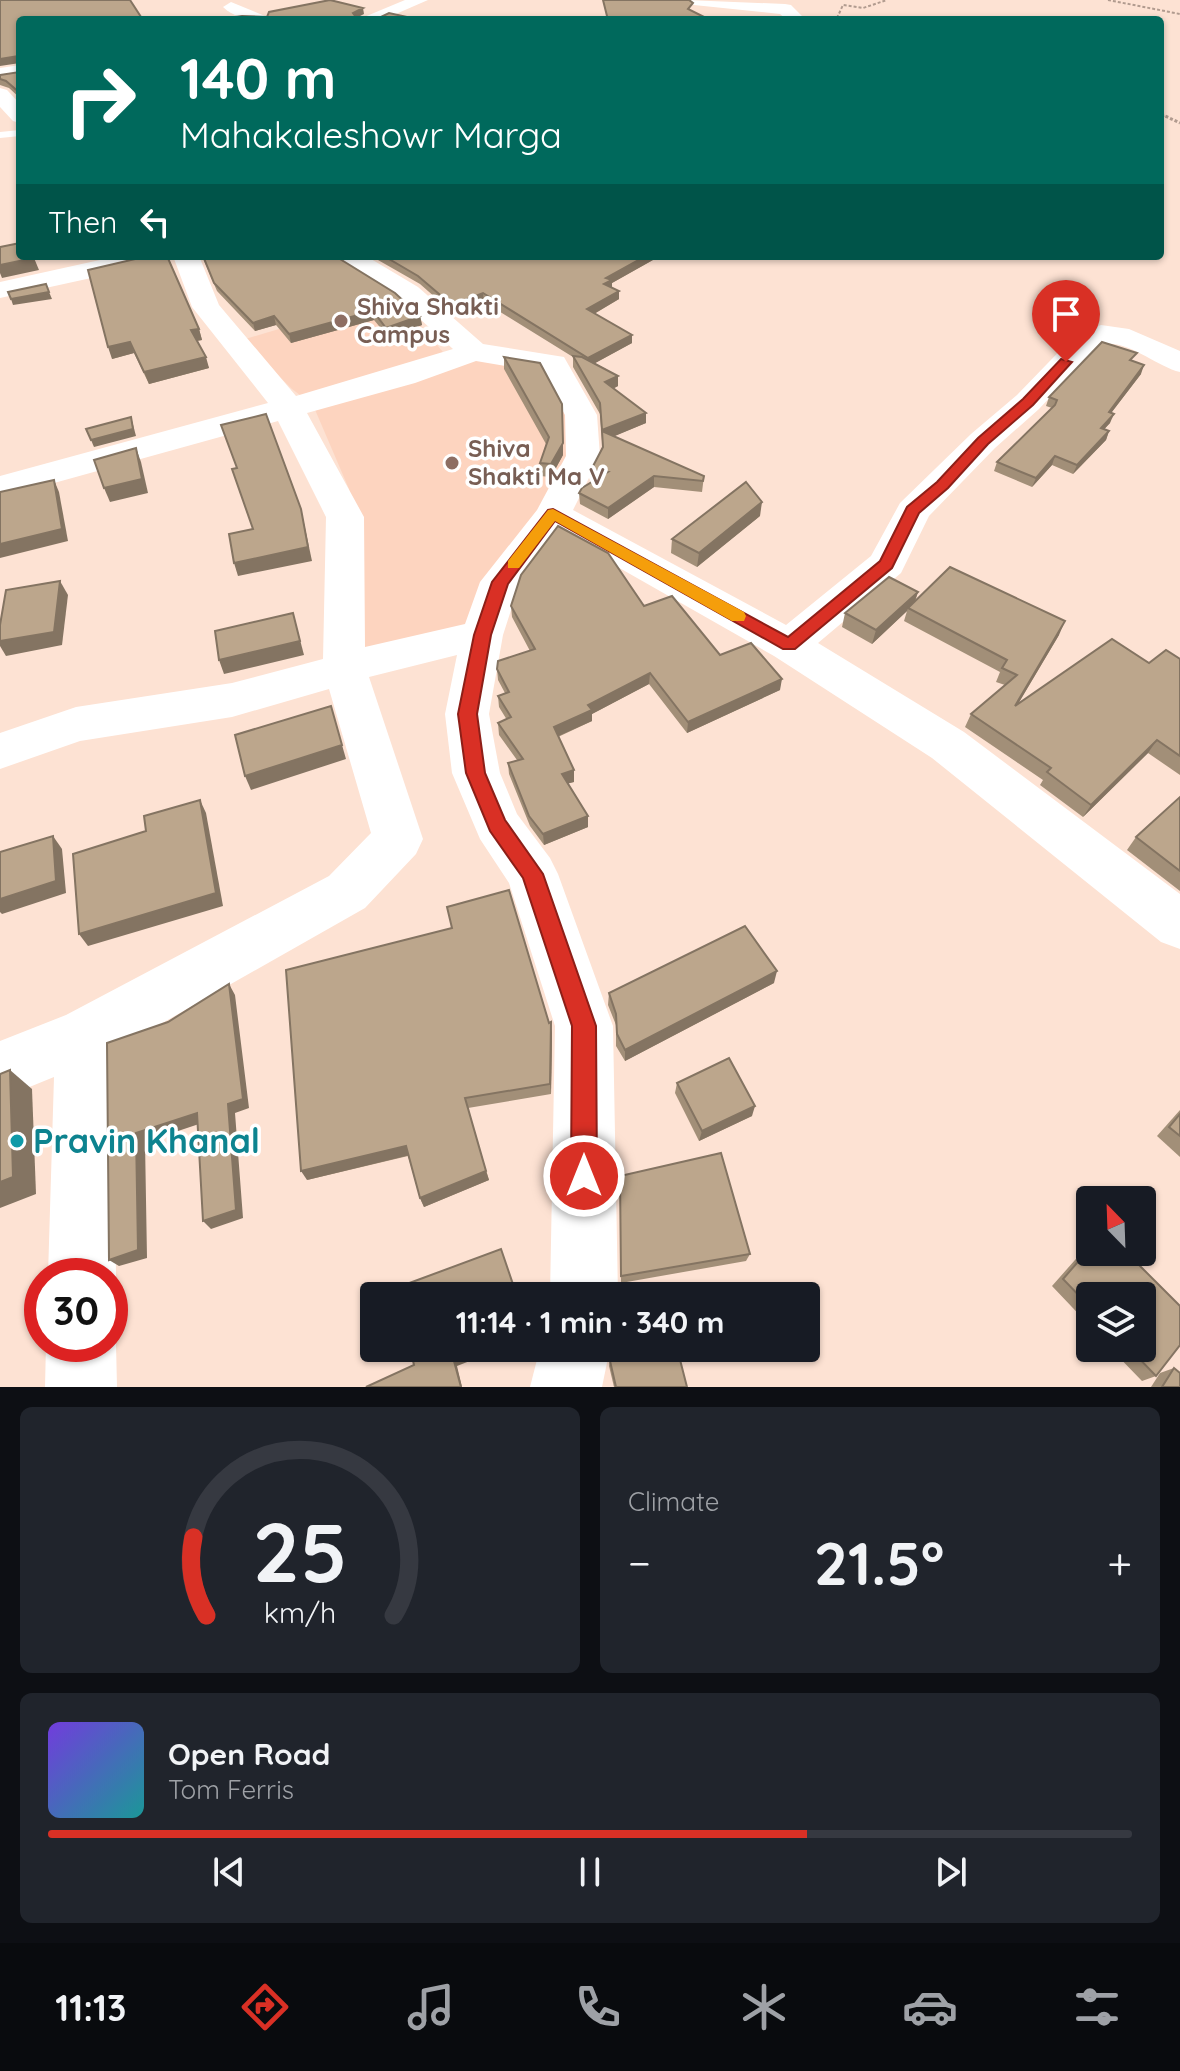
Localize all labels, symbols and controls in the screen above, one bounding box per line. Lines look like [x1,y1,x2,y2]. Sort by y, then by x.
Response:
text: 140 m [180,43,336,113]
icon: right [48,48,152,152]
text: Mahakaleshowr Marga [180,112,562,157]
icon: left [133,200,177,244]
text: Then [48,203,117,241]
pin [1032,280,1100,362]
place label: Shiva Shakti Campus [357,291,499,349]
icon: arrive [1044,292,1088,336]
marker: Shiva Shakti Campus [332,312,350,330]
place label: Shiva Shakti Ma V [468,433,605,491]
marker: Shiva Shakti Ma V [443,454,461,472]
place label: Pravin Khanal [33,1119,260,1162]
marker: Pravin Khanal [8,1132,26,1150]
position arrow [542,1134,626,1218]
north arrow [1076,1186,1156,1266]
map controls [1076,1186,1156,1362]
speed limit sign: 30 [24,1258,128,1362]
button: layers [1076,1282,1156,1362]
text: 11:14 · 1 min · 340 m [456,1303,724,1341]
text: Climate [628,1485,719,1518]
text: 25 [252,1499,348,1603]
text: 21.5° [814,1525,944,1600]
text: − [628,1535,651,1590]
text: + [1107,1535,1132,1590]
text: km/h [264,1594,336,1630]
text: Open Road [168,1735,330,1773]
text: Tom Ferris [168,1773,294,1806]
icon: previous [207,1850,251,1894]
icon: pause [568,1850,612,1894]
icon: next [929,1850,973,1894]
icon: directions [237,1979,293,2035]
icon: music [403,1979,459,2035]
icon: phone [570,1979,626,2035]
icon: climate [736,1979,792,2035]
icon: car [902,1979,958,2035]
icon: filters [1069,1979,1125,2035]
text: 11:13 [55,1985,126,2030]

